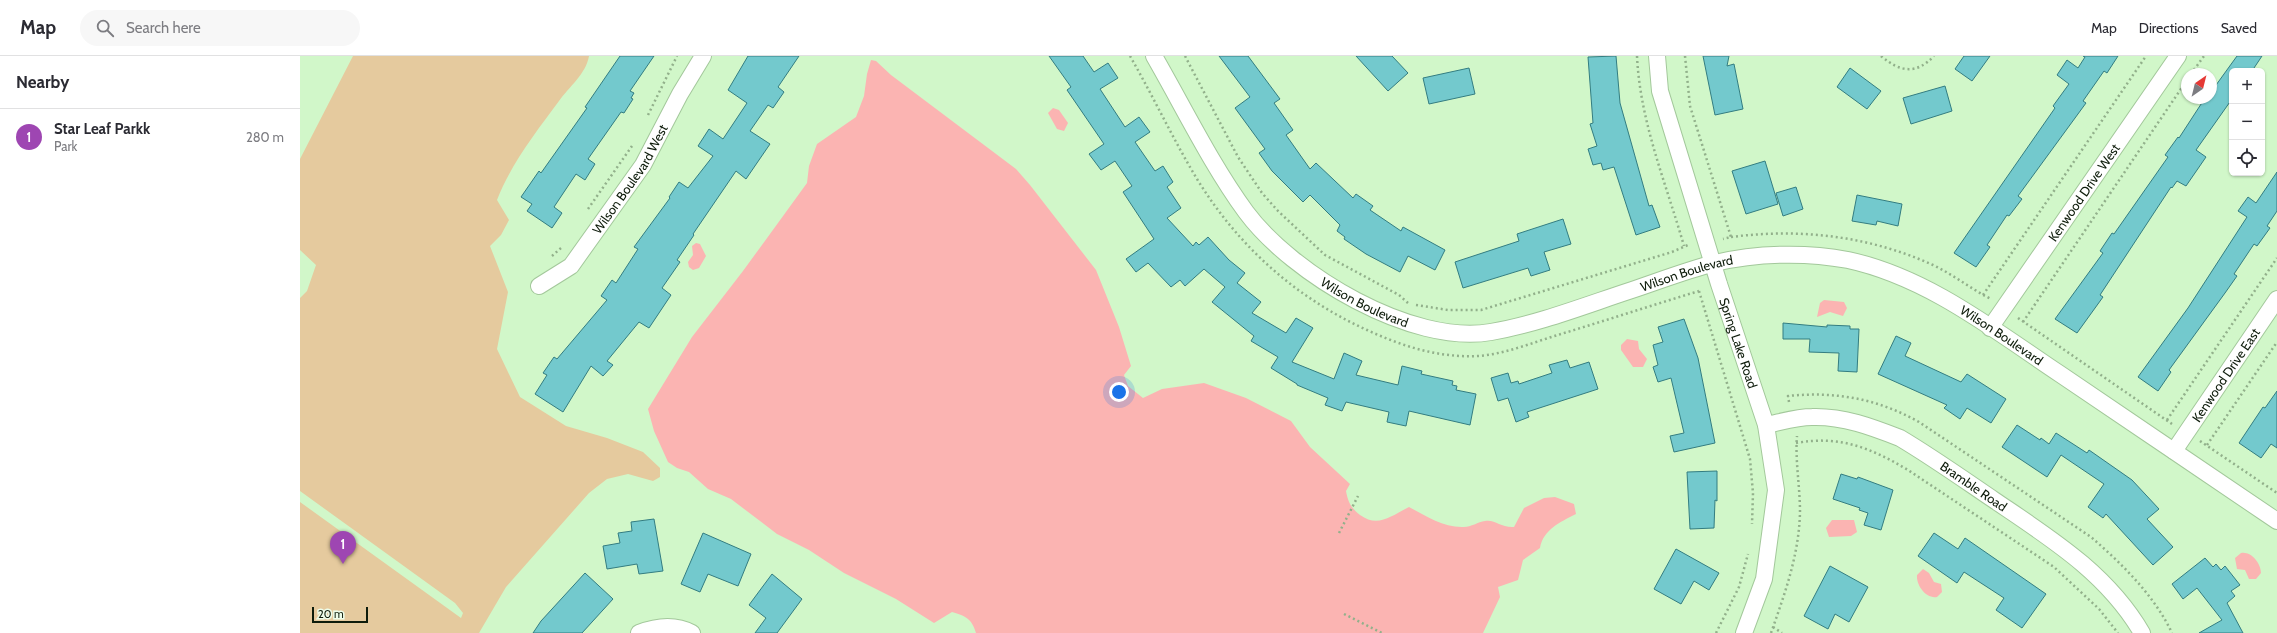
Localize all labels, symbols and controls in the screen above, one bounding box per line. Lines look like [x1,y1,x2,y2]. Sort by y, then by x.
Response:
search box [80,10,360,46]
text: Map [20,16,56,39]
icon: search [94,17,116,39]
text: Search here [126,19,201,37]
text: Map [2091,19,2117,37]
text: Directions [2139,19,2199,37]
text: Saved [2221,19,2257,37]
north arrow [2181,68,2217,104]
map controls [2229,68,2265,176]
button: + [2229,68,2265,104]
text: Nearby [16,72,69,92]
button: − [2229,104,2265,140]
text: Star Leaf Parkk [54,120,150,138]
street label: Wilson Boulevard West [589,121,671,237]
text: 1 [27,129,31,145]
text: 280 m [246,129,284,145]
text: Park [54,138,77,154]
street label: Kenwood Drive West [2045,140,2123,244]
button: locate [2229,140,2265,176]
street label: Wilson Boulevard [1638,251,1734,295]
street label: Wilson Boulevard [1318,274,1411,330]
street label: Spring Lake Road [1716,296,1761,390]
street label: Wilson Boulevard [1957,302,2046,368]
street label: Kenwood Drive East [2188,324,2263,425]
your location [1109,382,1129,402]
street label: Bramble Road [1937,458,2010,515]
pin: 1 [330,531,356,564]
scale bar [312,605,368,624]
text: 20 m [318,607,344,621]

